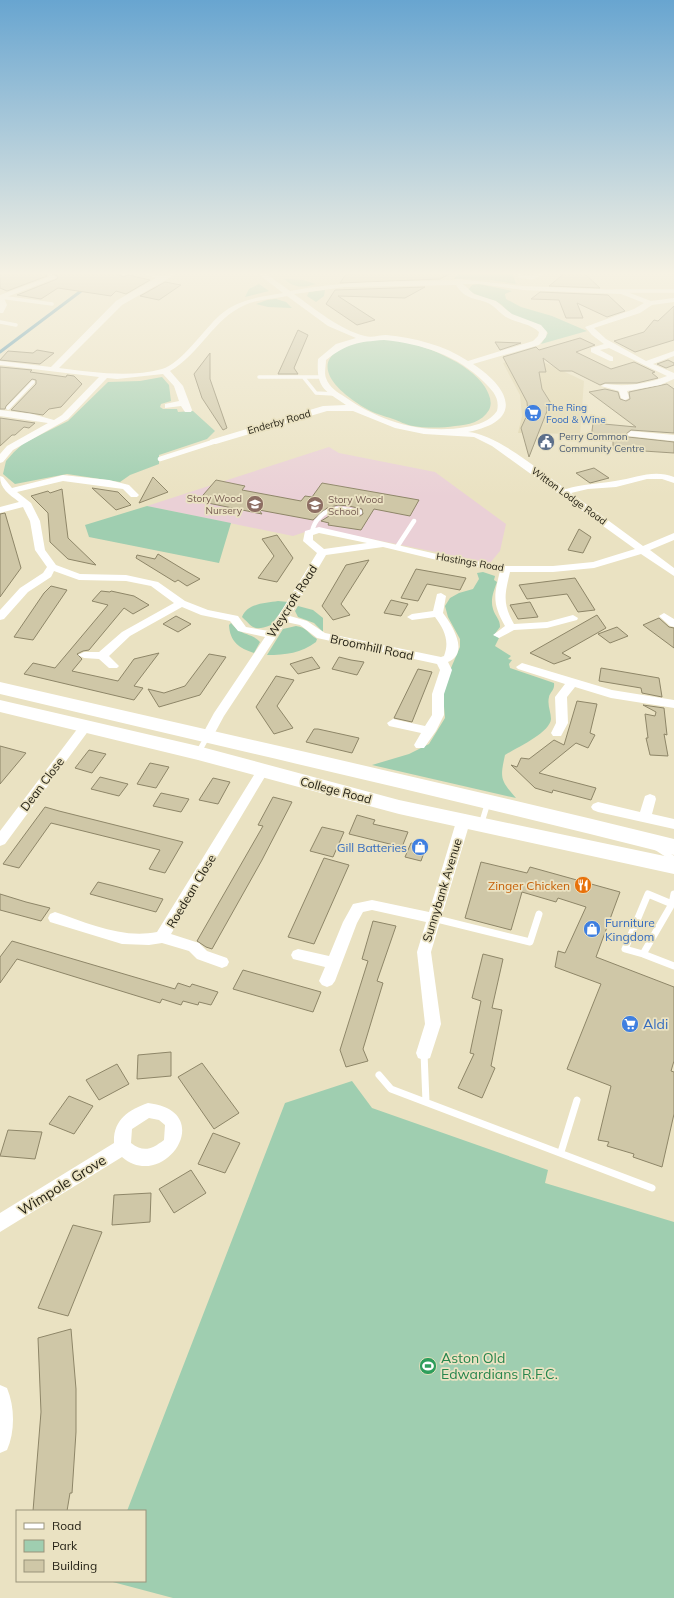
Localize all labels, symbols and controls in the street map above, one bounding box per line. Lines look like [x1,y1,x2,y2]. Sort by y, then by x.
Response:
place label: The Ring Food & Wine [546,401,606,426]
supermarket icon: The Ring Food & Wine [523,403,543,423]
street label: Enderby Road [246,407,312,437]
place label: Perry Common Community Centre [559,430,645,455]
public building icon: Perry Common Community Centre [536,432,556,452]
street label: Witton Lodge Road [529,464,609,528]
place label: Story Wood Nursery [187,492,243,517]
place label: Story Wood School [328,493,383,518]
school or university icon: Story Wood Nursery [245,494,265,514]
school or university icon: Story Wood School [305,495,325,515]
street label: Hastings Road [435,550,505,574]
street label: Weycroft Road [264,562,320,640]
street label: Broomhill Road [329,631,415,663]
street label: Dean Close [17,754,67,814]
street label: College Road [299,773,373,807]
street label: Sunnybank Avenue [419,836,465,944]
shop icon: Gill Batteries [410,837,430,857]
place label: Gill Batteries [337,840,407,855]
street label: Roedean Close [163,852,219,930]
restaurant icon: Zinger Chicken [573,875,593,895]
place label: Zinger Chicken [488,878,570,893]
place label: Furniture Kingdom [605,915,655,944]
shop icon: Furniture Kingdom [582,919,602,939]
supermarket icon: Aldi [620,1014,640,1034]
place label: Aldi [643,1015,668,1033]
street label: Wimpole Grove [15,1151,109,1219]
place label: Aston Old Edwardians R.F.C. [441,1349,558,1383]
sports icon: Aston Old Edwardians R.F.C. [418,1356,438,1376]
legend [16,1510,146,1582]
text: Road [52,1518,81,1533]
text: Park [52,1538,78,1553]
text: Building [52,1558,97,1573]

